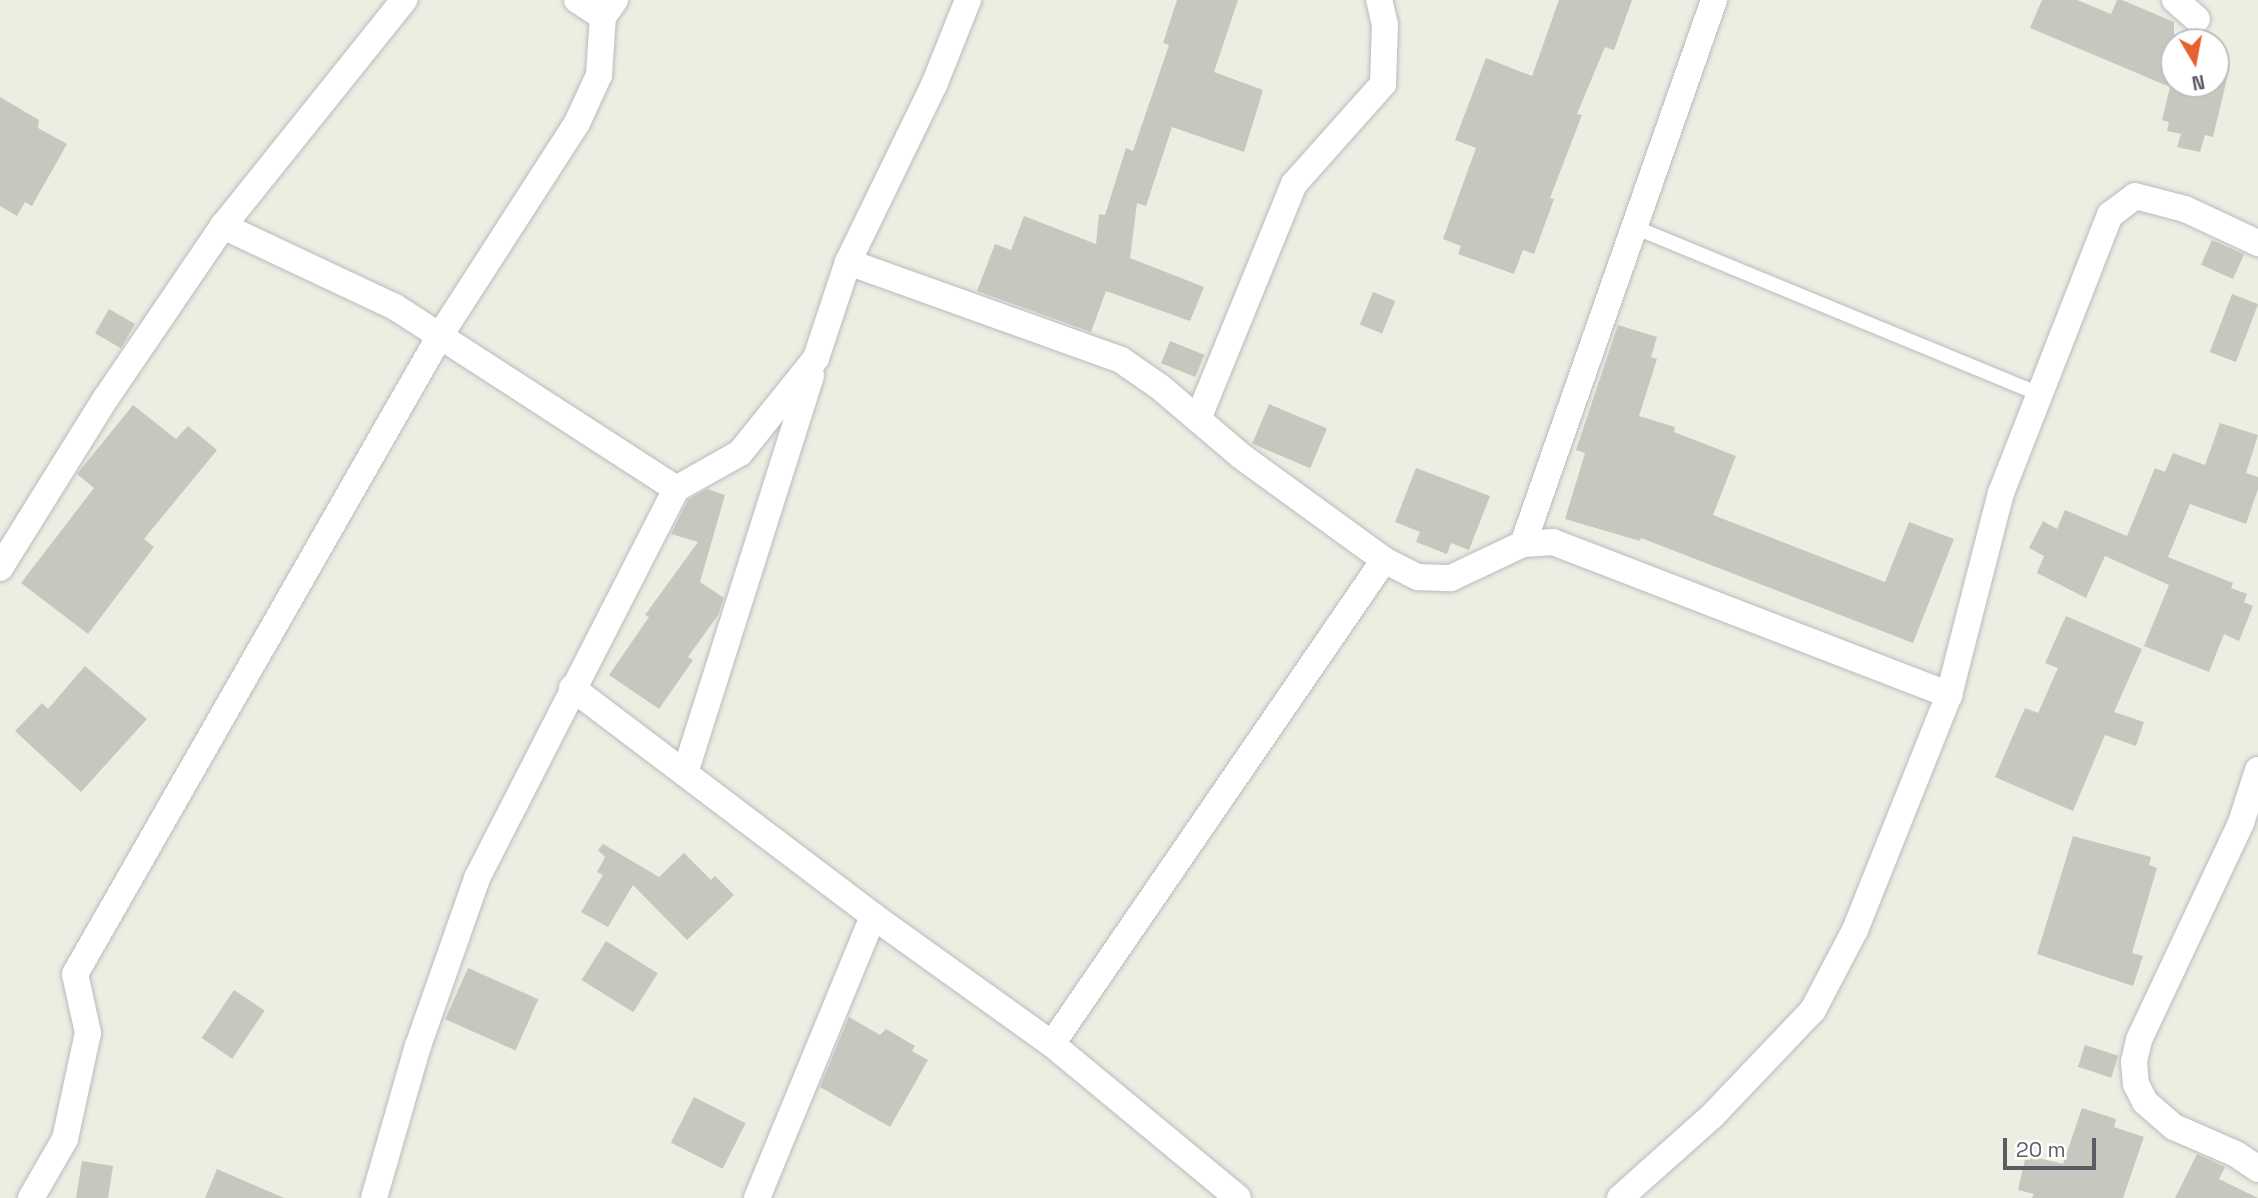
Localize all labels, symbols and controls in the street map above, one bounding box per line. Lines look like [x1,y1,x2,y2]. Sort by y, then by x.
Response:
north arrow [2160,28,2230,98]
text: N [2190,69,2207,96]
scale bar [2006,1124,2099,1168]
text: 20 m [2016,1136,2066,1163]

